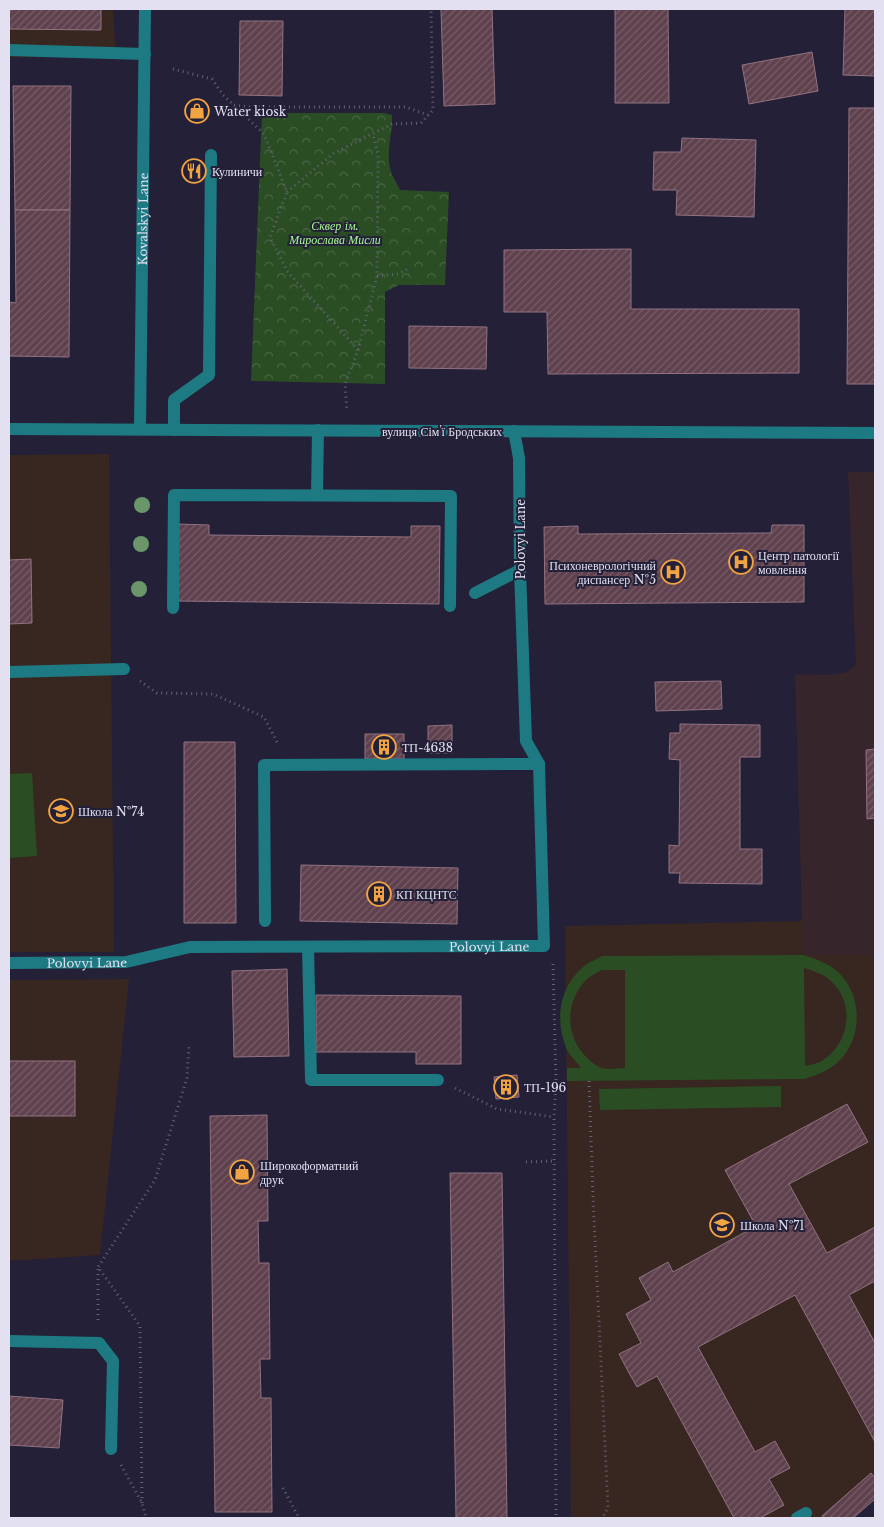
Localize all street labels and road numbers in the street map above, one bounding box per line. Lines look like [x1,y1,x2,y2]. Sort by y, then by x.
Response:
street label: Kovalskyi Lane [134,172,151,266]
street label: вулиця Сімʼї Бродських [382,424,502,439]
street label: Polovyi Lane [513,499,528,579]
street label: Polovyi Lane [449,939,530,954]
street label: Polovyi Lane [47,954,127,970]

